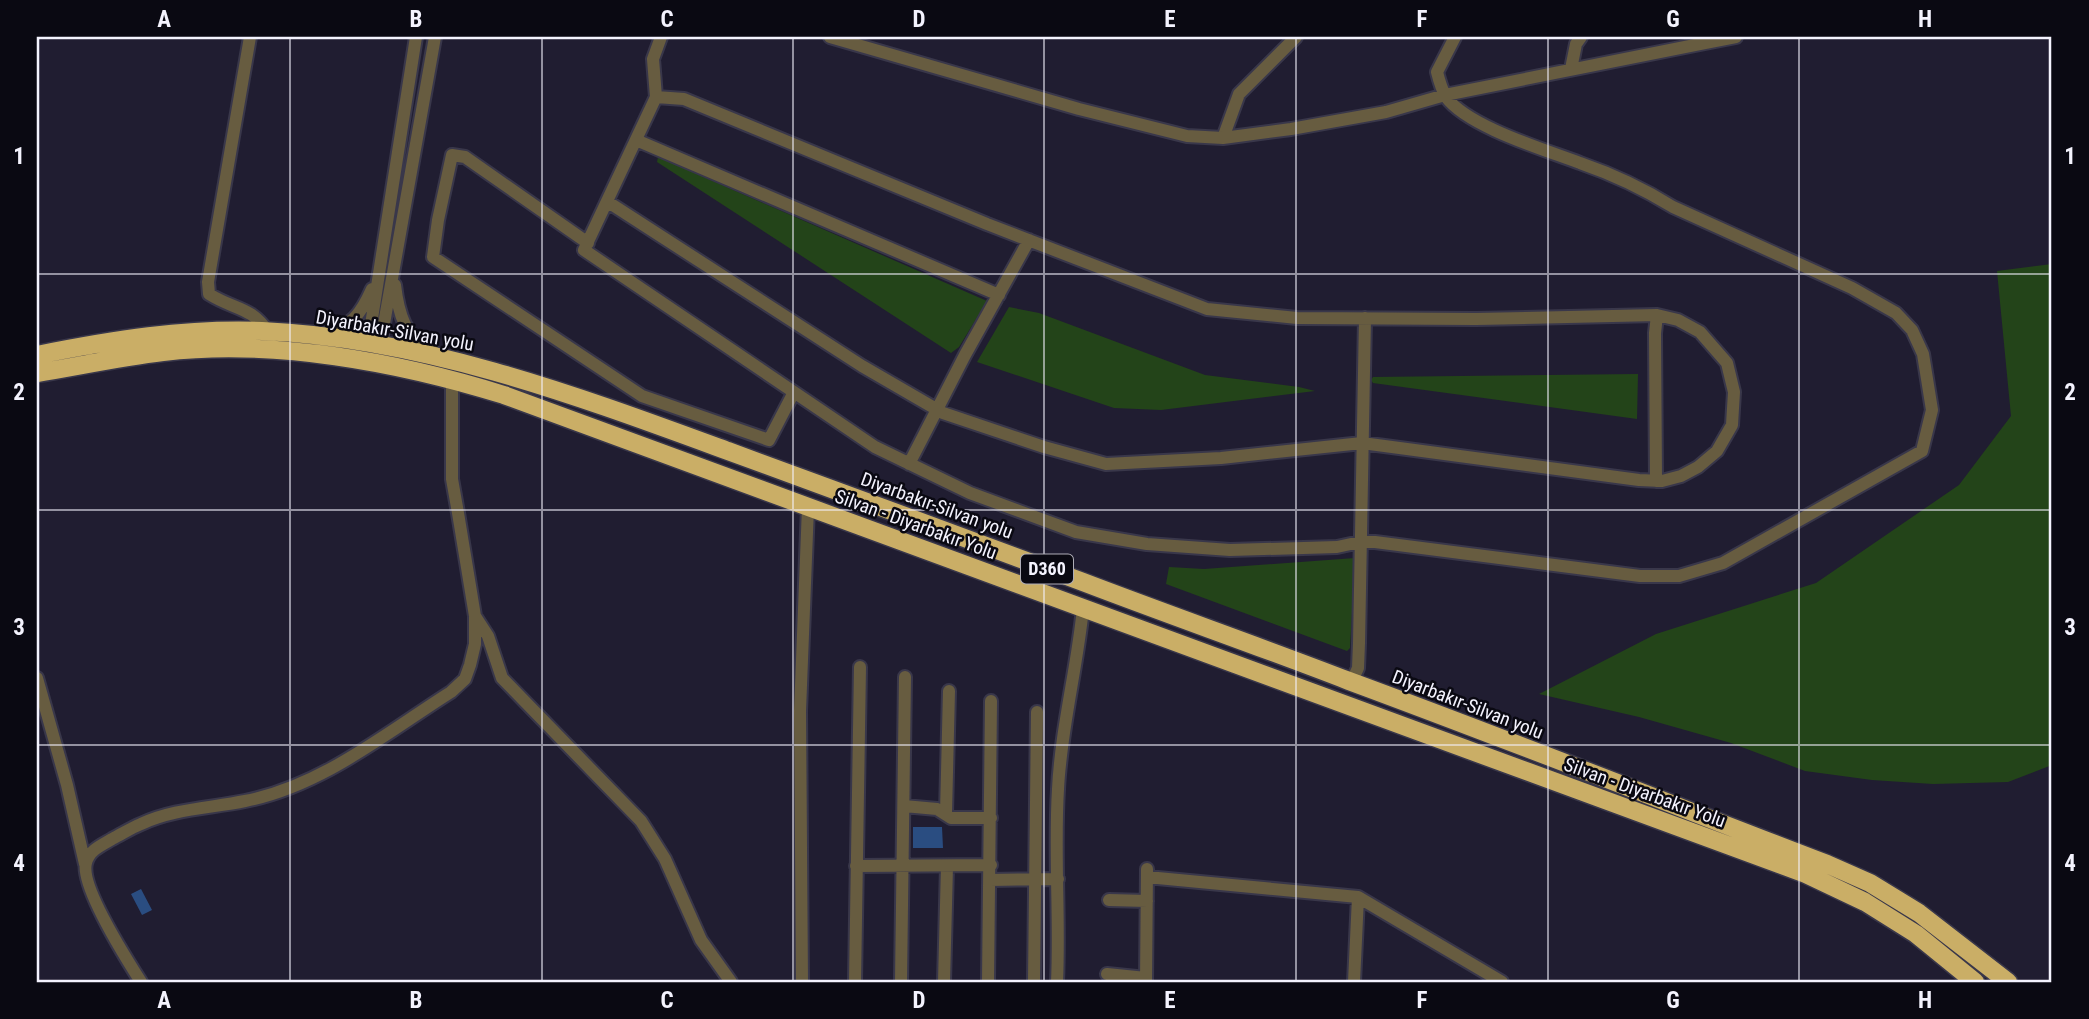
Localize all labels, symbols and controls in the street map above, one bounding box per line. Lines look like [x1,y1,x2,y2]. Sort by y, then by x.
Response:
text: A [157,6,171,33]
text: B [410,6,422,33]
text: C [660,6,674,33]
text: D [913,6,926,33]
text: E [1164,6,1176,33]
text: F [1417,6,1428,33]
text: G [1666,6,1680,33]
text: H [1918,6,1932,33]
text: 1 [13,143,25,170]
text: 1 [2064,143,2076,170]
street label: Diyarbakır-Silvan yolu [314,305,476,356]
text: 2 [13,379,25,406]
text: 2 [2064,379,2076,406]
street label: Diyarbakır-Silvan yolu [858,467,1016,544]
street label: Silvan - Diyarbakır Yolu [832,485,1000,564]
road number: D360 [1021,554,1073,584]
text: 3 [13,614,25,641]
text: 3 [2064,614,2076,641]
street label: Diyarbakır-Silvan yolu [1389,665,1547,744]
street label: Silvan - Diyarbakır Yolu [1561,753,1729,832]
text: 4 [13,850,25,877]
text: 4 [2064,850,2076,877]
text: A [157,987,171,1014]
text: B [410,987,422,1014]
text: C [660,987,674,1014]
text: D [913,987,926,1014]
text: E [1164,987,1176,1014]
text: F [1417,987,1428,1014]
text: G [1666,987,1680,1014]
text: H [1918,987,1932,1014]

